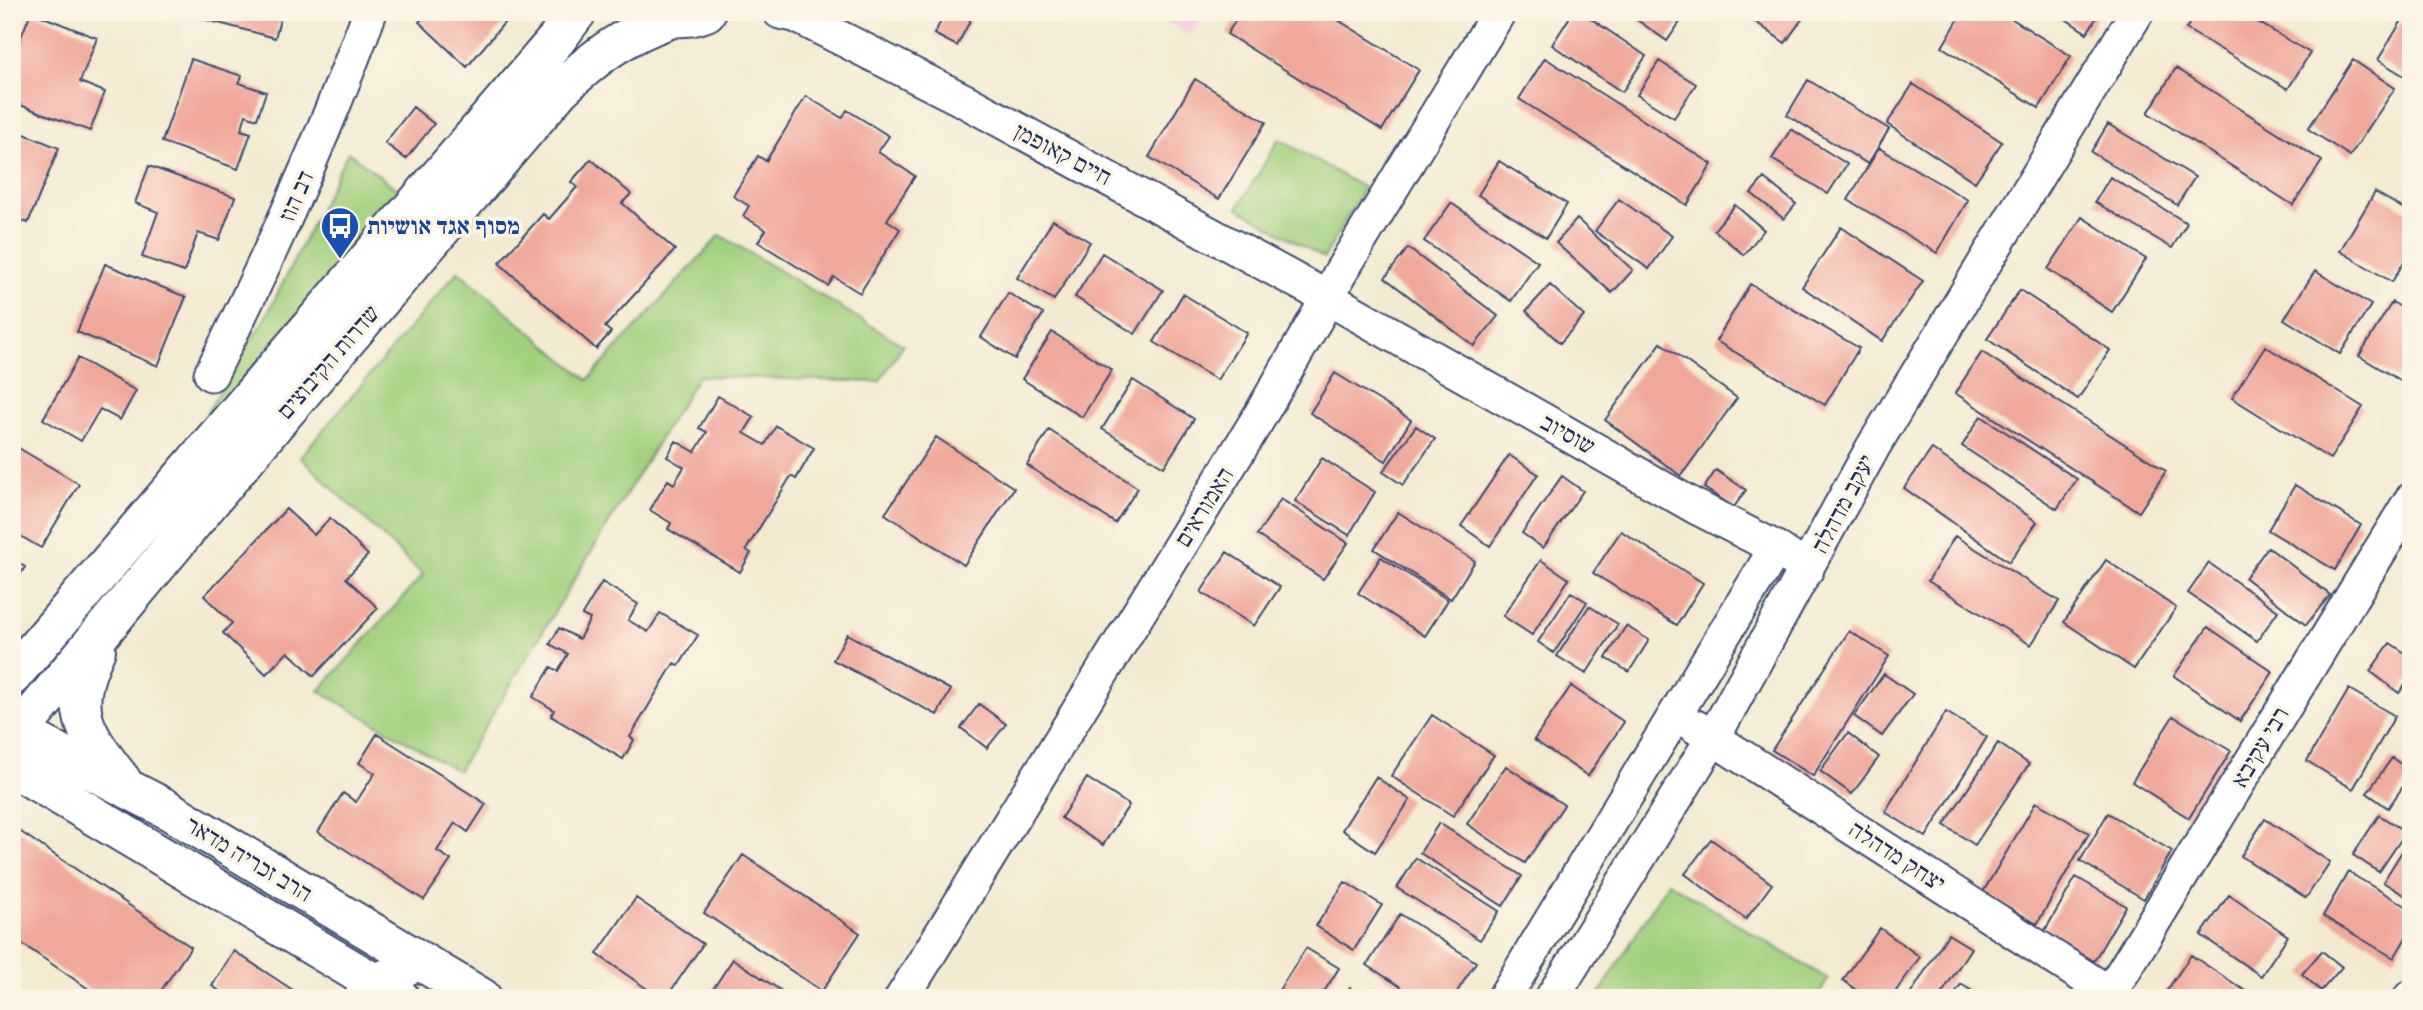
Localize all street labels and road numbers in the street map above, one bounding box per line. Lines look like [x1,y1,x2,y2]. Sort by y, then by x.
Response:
street label: חיים קאופמן [1008,117,1116,194]
street label: דב הוז [272,166,322,227]
street label: שדרות הקיבוצים [271,299,387,427]
street label: שוסיוב [1534,408,1600,463]
street label: יעקב מדהלה [1805,450,1883,559]
street label: האמוראים [1169,462,1242,554]
street label: רבי עקיבא [2225,702,2297,794]
street label: הרב זכריה מדאר [179,810,317,910]
street label: יצחק מדהלה [1842,815,1950,900]

